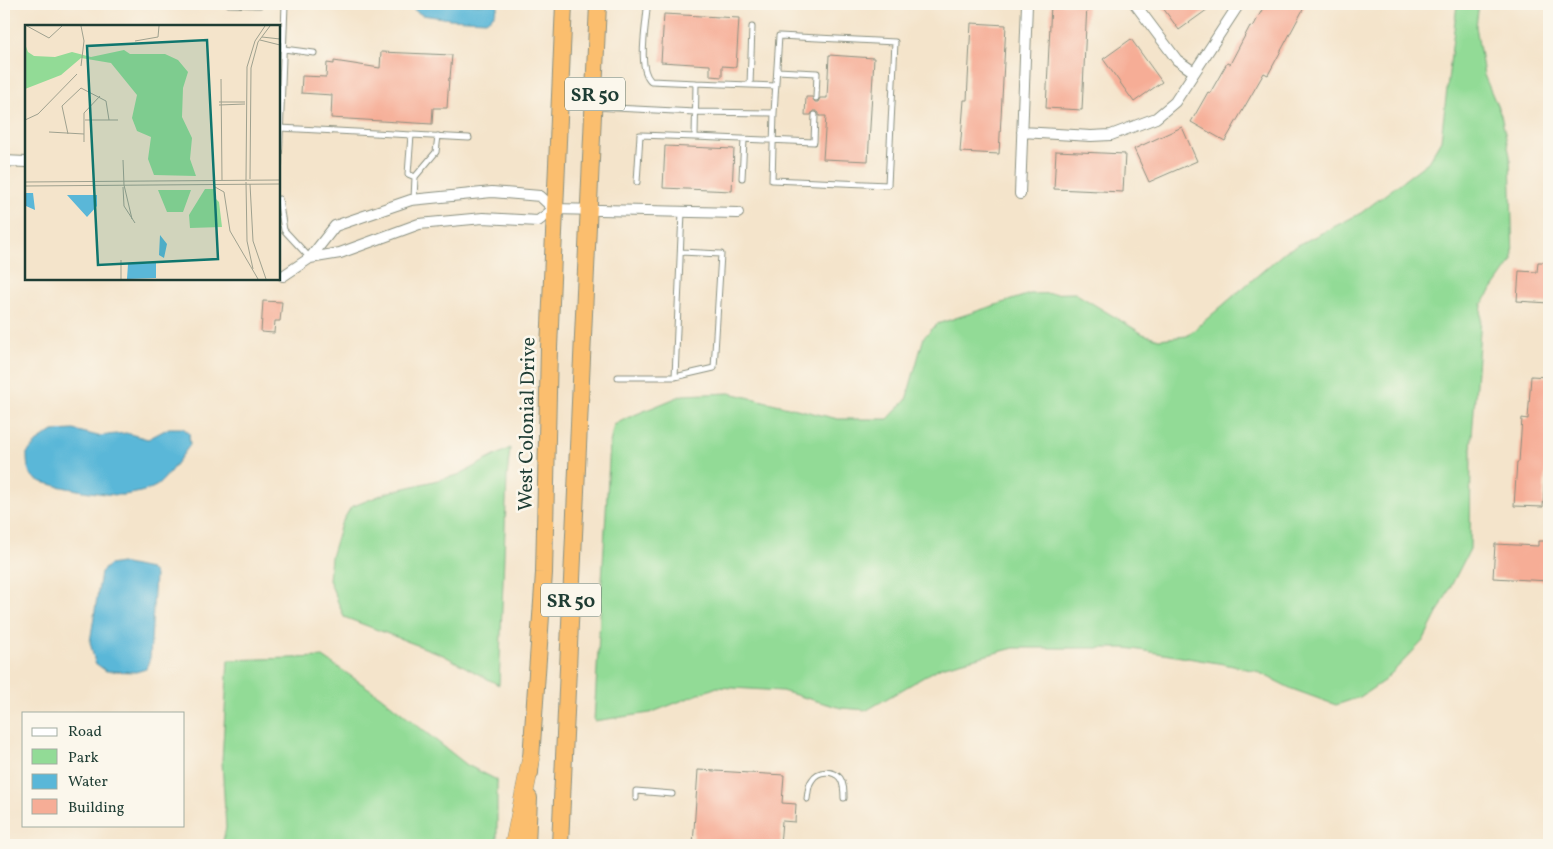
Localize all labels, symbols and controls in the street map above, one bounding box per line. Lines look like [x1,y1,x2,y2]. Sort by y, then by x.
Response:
inset map [25,25,280,280]
road number: SR 50 [565,78,625,110]
street label: West Colonial Drive [512,337,544,511]
road number: SR 50 [541,584,601,616]
legend [22,712,185,826]
text: Road [68,722,102,743]
text: Park [68,748,99,769]
text: Water [68,772,108,793]
text: Building [68,798,125,819]

